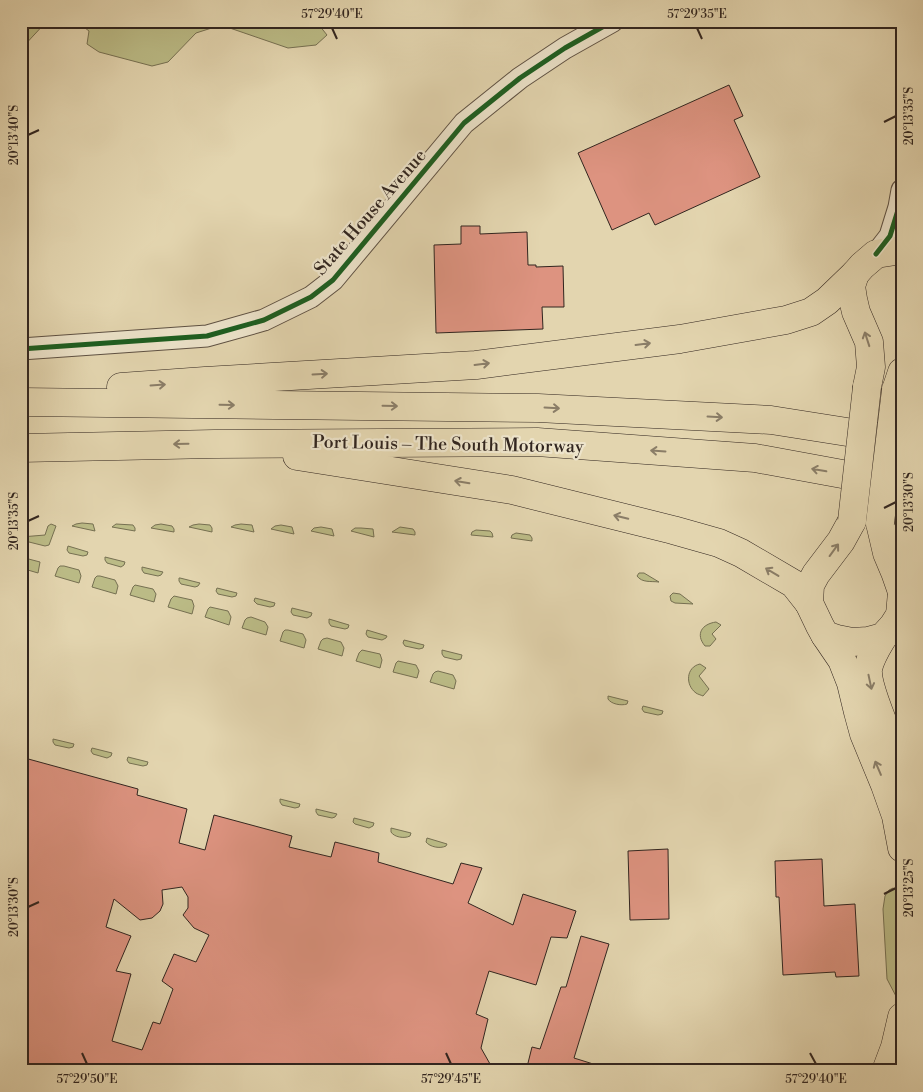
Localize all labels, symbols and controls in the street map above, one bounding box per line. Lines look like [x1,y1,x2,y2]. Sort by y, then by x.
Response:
text: 57°29'40"E [301,7,363,22]
text: 57°29'35"E [667,7,727,22]
text: 20°13'35"S [902,87,917,145]
text: 20°13'40"S [7,105,22,165]
street label: State House Avenue [309,144,432,280]
one-way arrow [861,331,871,347]
one-way arrow [635,339,651,349]
one-way arrow [474,359,490,369]
one-way arrow [312,370,328,379]
one-way arrow [149,380,165,389]
one-way arrow [219,400,235,409]
one-way arrow [382,401,398,411]
one-way arrow [544,404,560,413]
one-way arrow [706,412,722,421]
street label: Port Louis – The South Motorway [312,431,584,458]
one-way arrow [173,440,189,449]
one-way arrow [650,446,666,455]
one-way arrow [812,464,828,474]
text: 20°13'30"S [902,472,917,532]
one-way arrow [454,477,470,487]
text: 20°13'35"S [7,492,22,550]
one-way arrow [613,512,629,521]
one-way arrow [829,543,839,557]
one-way arrow [766,566,780,576]
one-way arrow [866,674,876,690]
one-way arrow [873,761,883,776]
text: 20°13'25"S [902,859,917,917]
text: 20°13'30"S [7,877,22,937]
text: 57°29'50"E [57,1072,118,1087]
text: 57°29'45"E [421,1072,481,1087]
text: 57°29'40"E [785,1072,847,1087]

